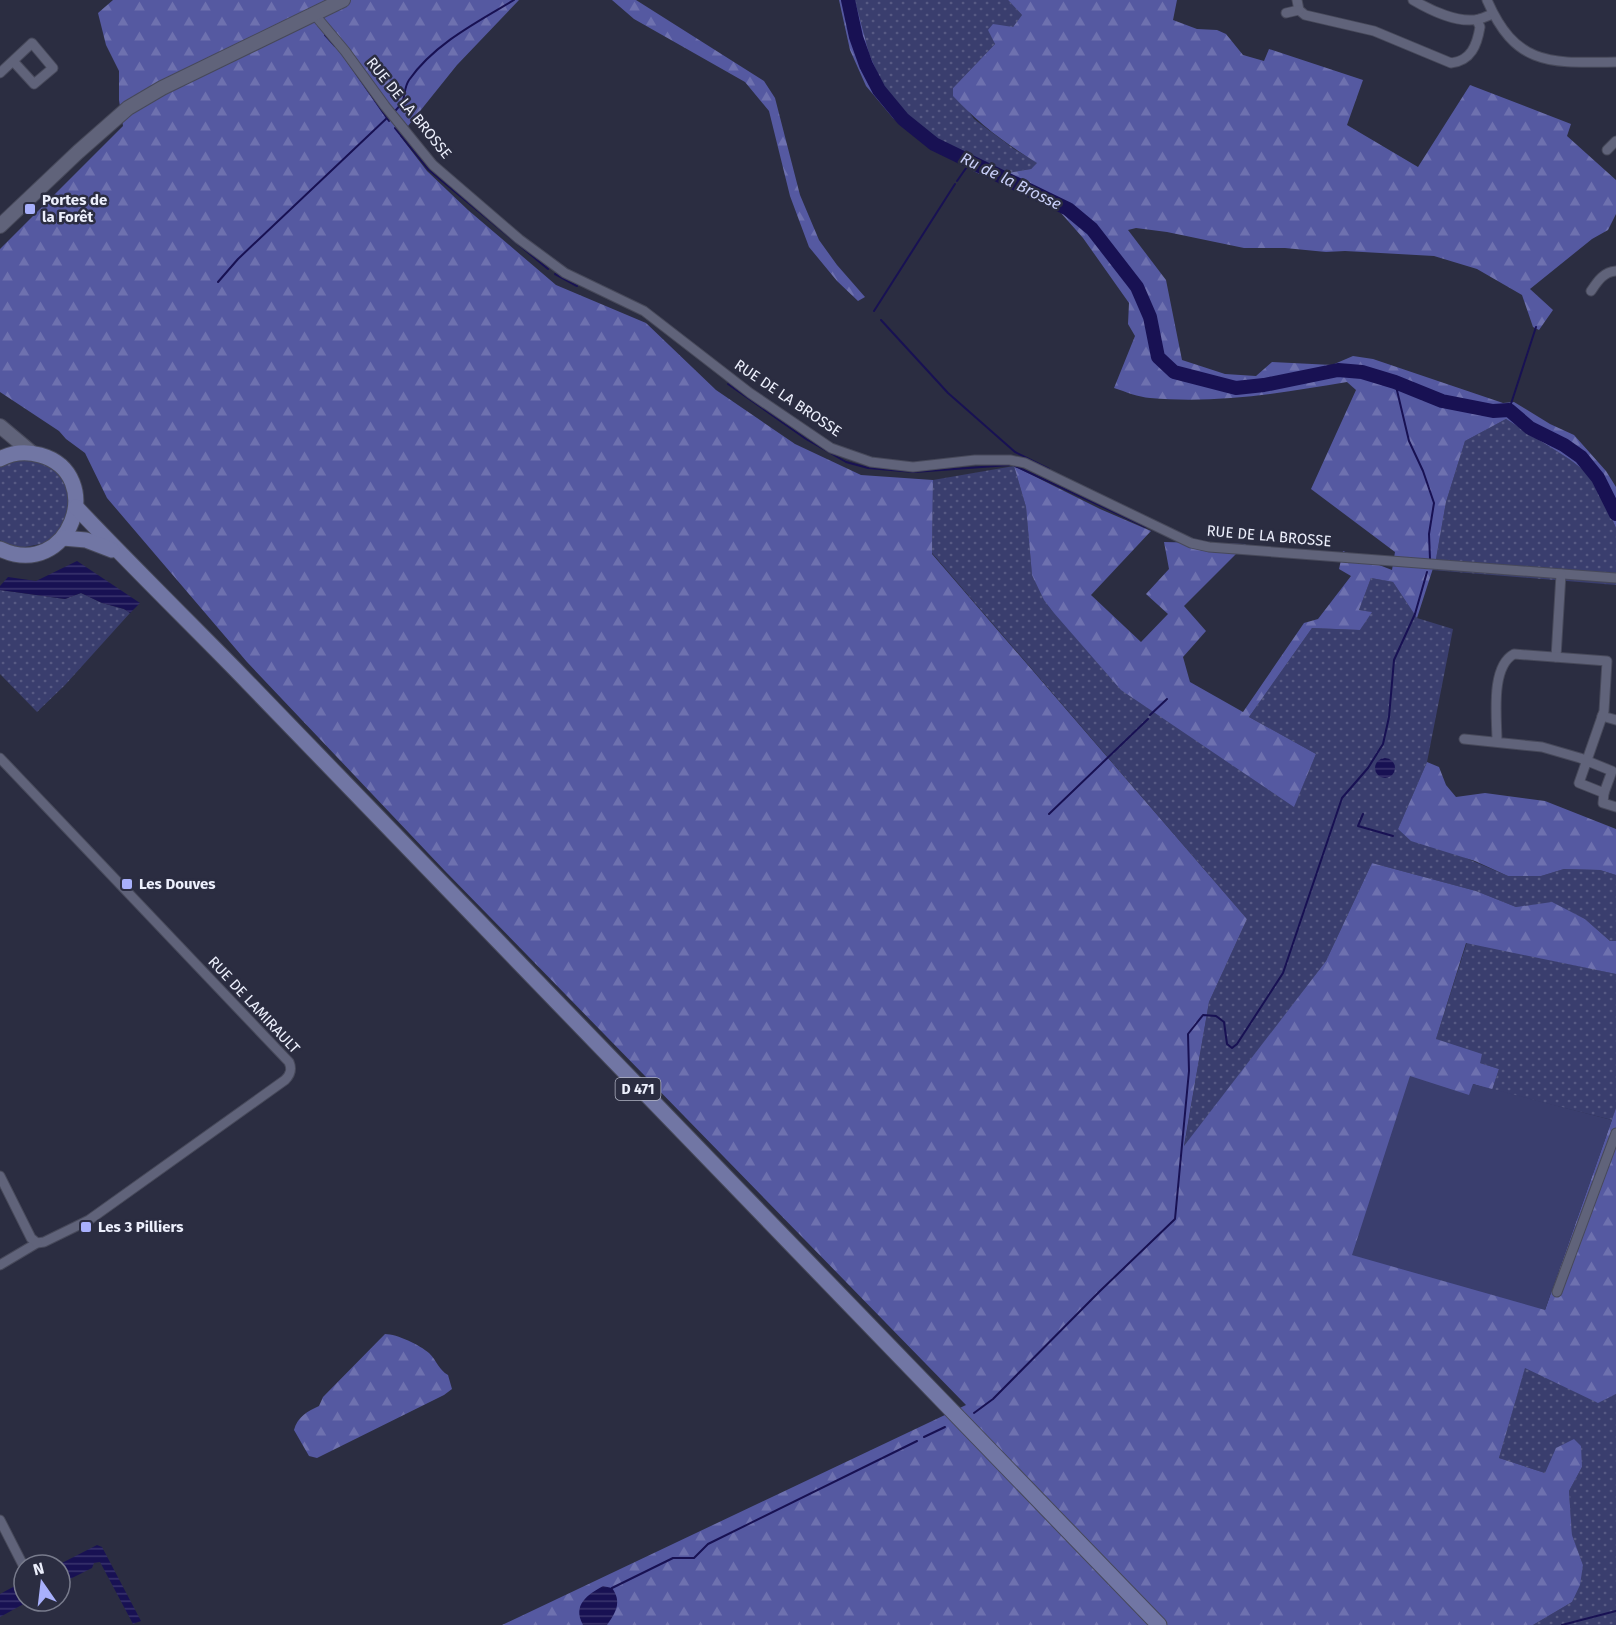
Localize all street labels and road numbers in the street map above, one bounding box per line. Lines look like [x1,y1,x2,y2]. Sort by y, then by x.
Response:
street label: RUE DE LA BROSSE [363,54,455,162]
street label: RUE DE LA BROSSE [731,356,845,440]
street label: RUE DE LA BROSSE [1206,522,1332,550]
street label: RUE DE LAMIRAULT [204,953,304,1057]
road number: D 471 [616,1078,660,1100]

